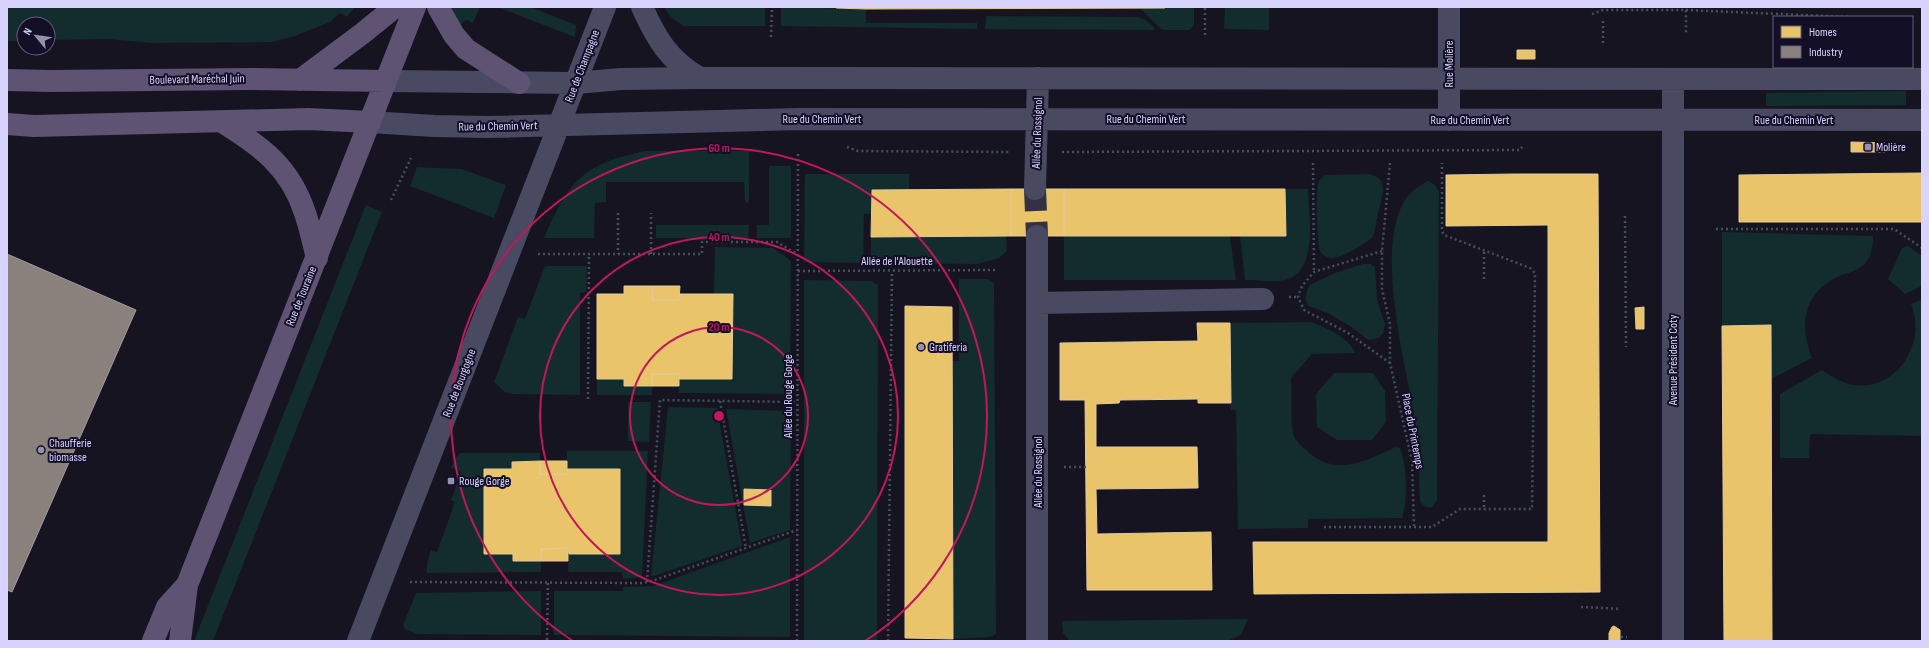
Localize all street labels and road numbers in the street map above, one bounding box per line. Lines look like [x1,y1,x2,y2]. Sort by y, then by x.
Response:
street label: Rue de Champagne [562,28,603,105]
street label: Rue Molière [1442,40,1457,88]
street label: Boulevard Maréchal Juin [149,71,245,88]
street label: Allée du Rossignol [1029,97,1046,170]
street label: Rue du Chemin Vert [782,112,862,127]
street label: Rue du Chemin Vert [1106,112,1186,127]
street label: Rue du Chemin Vert [1430,113,1510,128]
street label: Rue du Chemin Vert [1754,113,1834,128]
street label: Rue du Chemin Vert [458,118,538,135]
street label: Allée de l'Alouette [860,254,933,269]
street label: Rue de Touraine [283,264,320,328]
street label: Avenue Président Coty [1666,314,1681,406]
street label: Rue de Bourgogne [440,347,479,419]
street label: Allée du Rouge Gorge [781,354,796,439]
street label: Place du Printemps [1398,392,1427,470]
street label: Allée du Rossignol [1031,436,1046,509]

